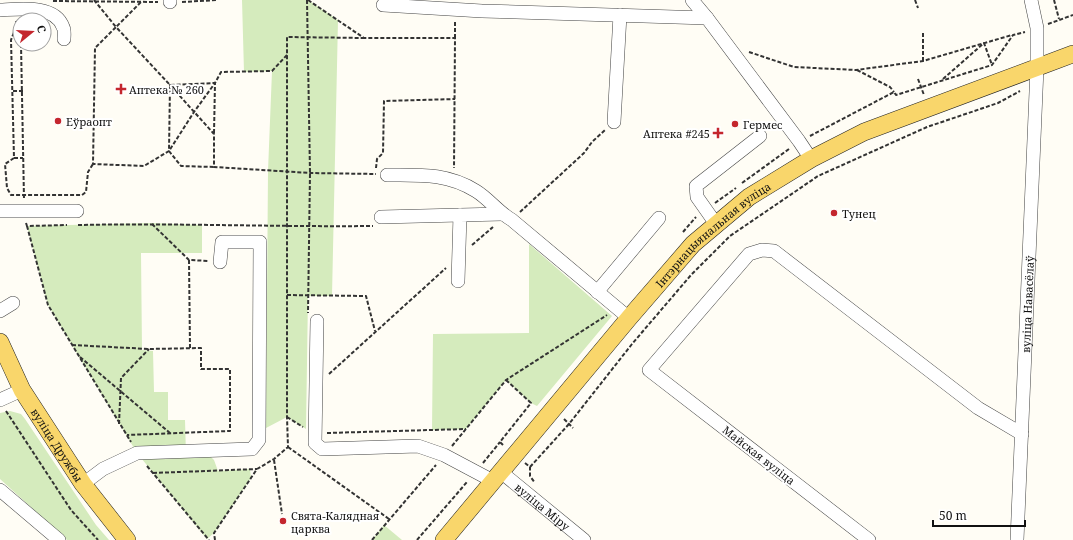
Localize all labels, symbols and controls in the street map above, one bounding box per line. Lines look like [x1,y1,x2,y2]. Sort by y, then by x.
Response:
north arrow [12,12,52,52]
text: С [34,23,50,35]
place label: Аптека № 260 [129,82,204,97]
marker: Аптека № 260 [116,84,126,94]
place label: Еўраопт [66,114,112,129]
marker: Еўраопт [53,116,63,126]
place label: Гермес [743,117,783,132]
marker: Гермес [730,119,740,129]
place label: Аптека #245 [643,126,710,141]
marker: Аптека #245 [713,128,723,138]
street label: Інтэрнацыянальная вуліца [652,178,773,290]
place label: Тунец [842,206,876,221]
marker: Тунец [829,208,839,218]
street label: вуліца Навасёлаў [1017,255,1037,353]
street label: вуліца Дружбы [28,405,87,484]
street label: Майская вуліца [720,422,798,488]
street label: вуліца Міру [512,479,574,534]
scale bar [933,502,1025,528]
text: 50 m [939,507,967,524]
place label: Свята-Калядная царква [291,508,379,536]
marker: Свята-Калядная царква [278,516,288,526]

